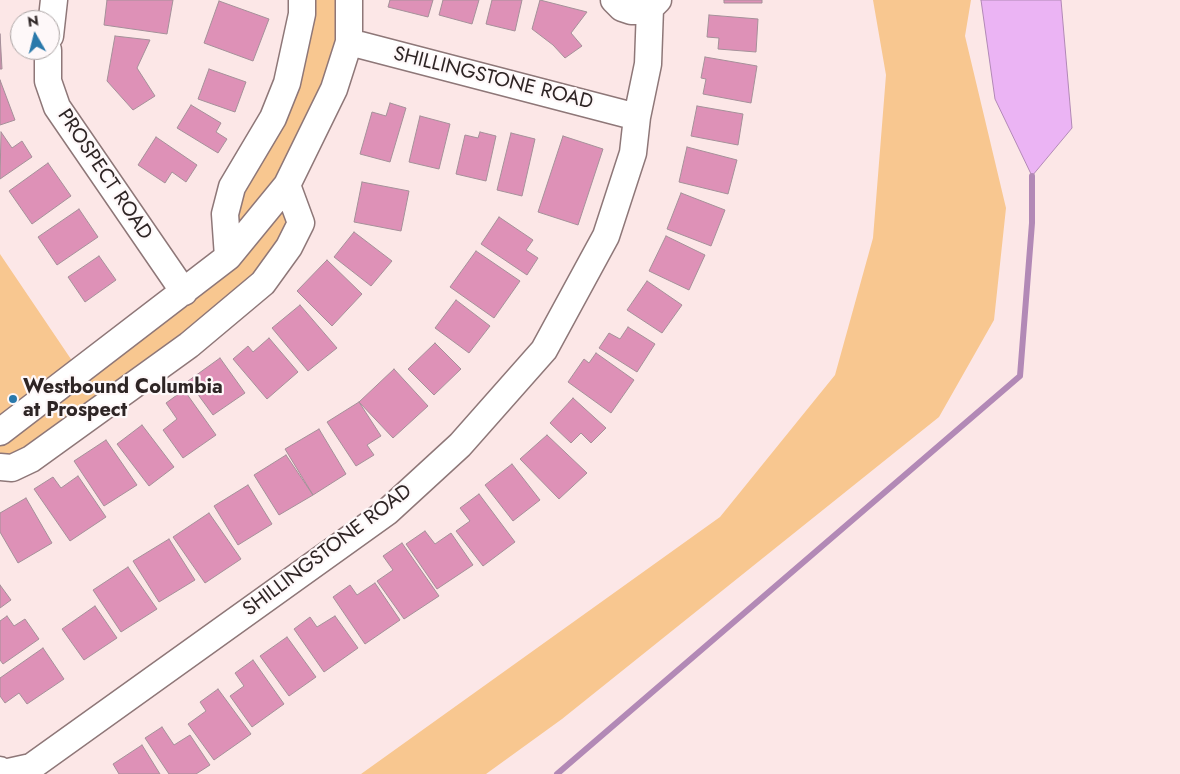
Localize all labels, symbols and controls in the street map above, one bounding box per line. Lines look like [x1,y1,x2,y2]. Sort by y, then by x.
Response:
north arrow [10,10,60,60]
text: N [26,10,40,32]
street label: SHILLINGSTONE ROAD [391,43,595,115]
street label: PROSPECT ROAD [51,105,157,245]
place label: Westbound Columbia at Prospect [23,376,223,423]
marker: Westbound Columbia at Prospect [7,393,19,405]
street label: SHILLINGSTONE ROAD [239,480,417,622]

